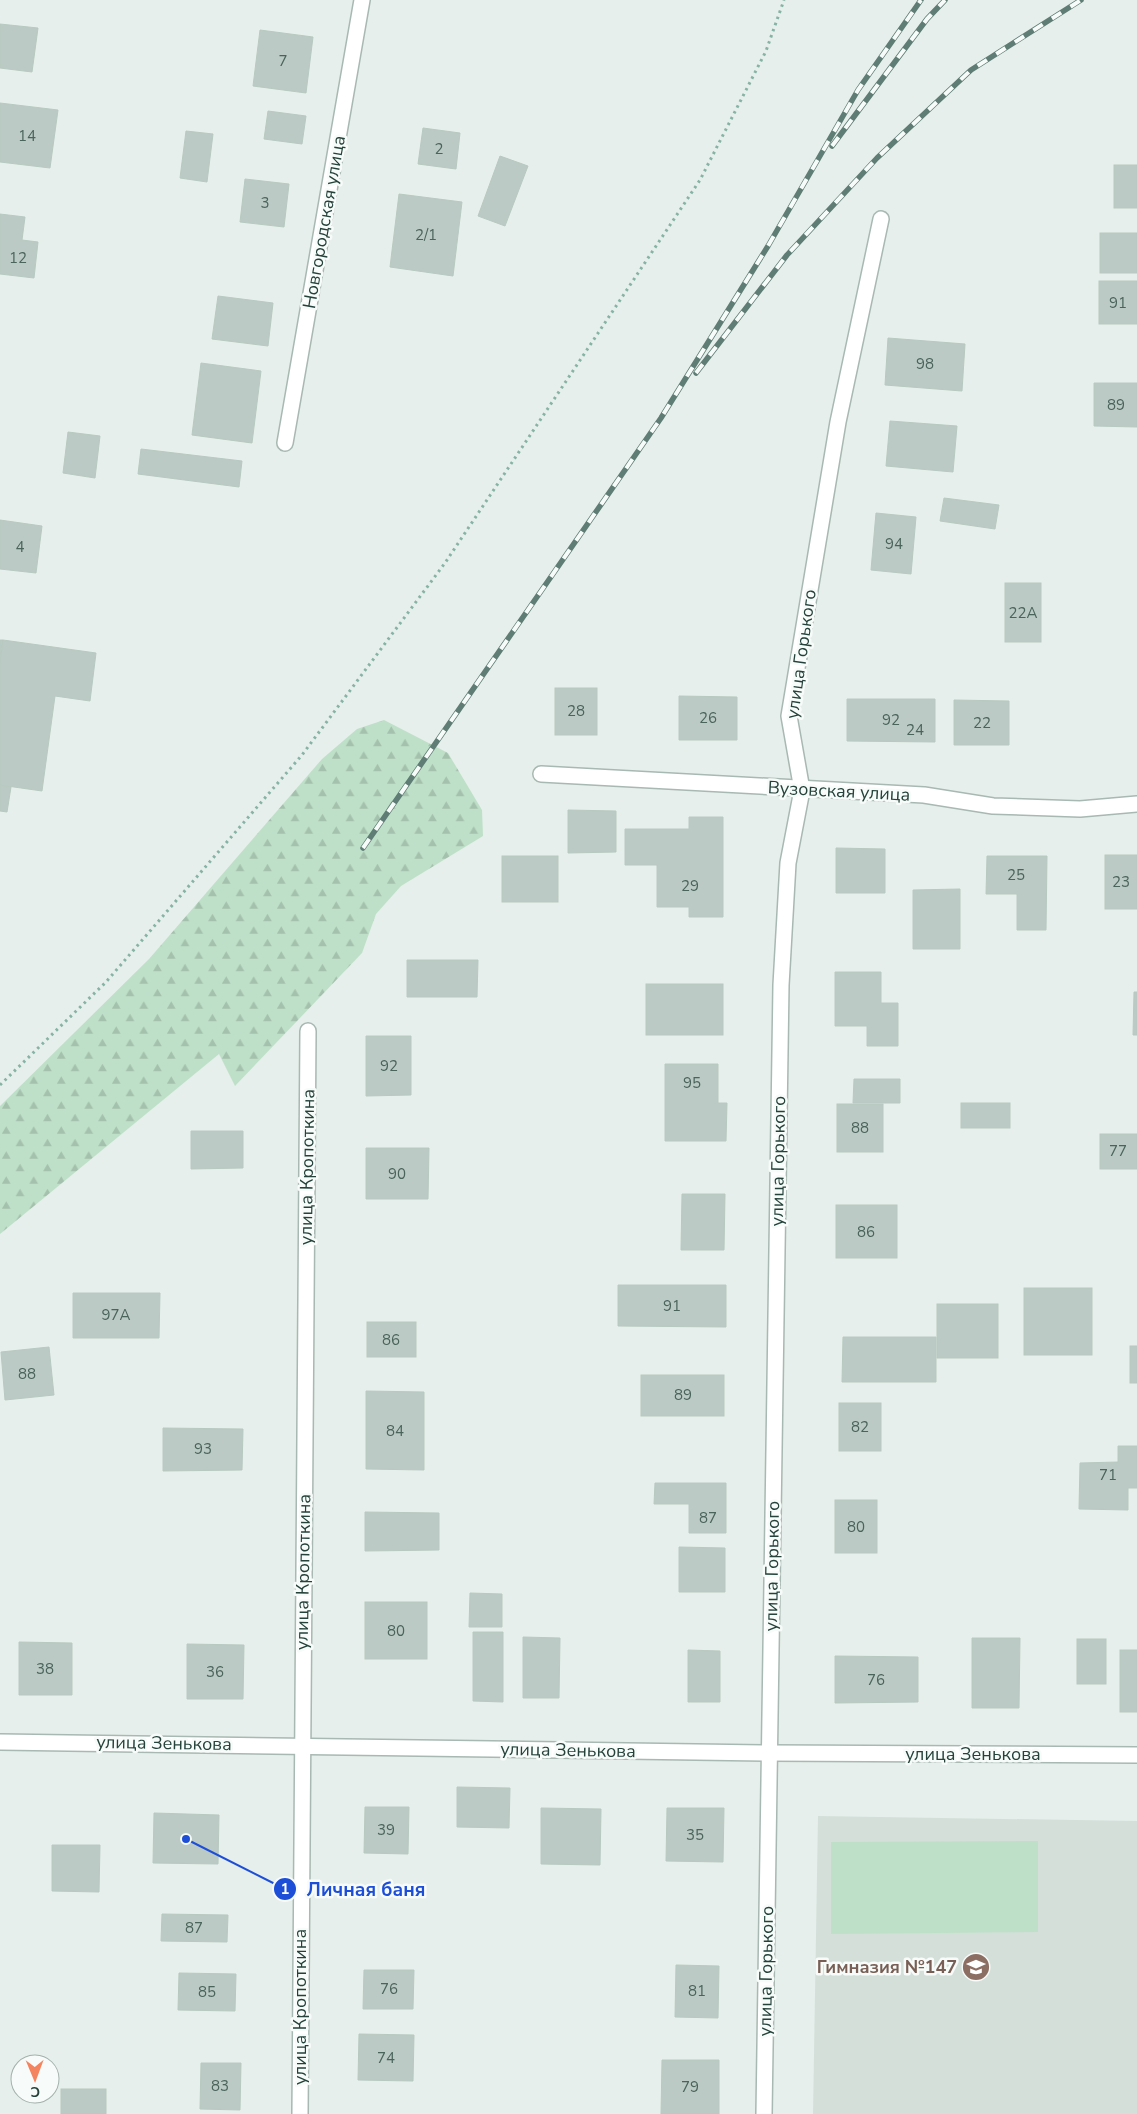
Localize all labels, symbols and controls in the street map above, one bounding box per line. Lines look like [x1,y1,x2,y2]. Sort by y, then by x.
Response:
house number: 7 [278,51,288,71]
house number: 14 [18,126,36,146]
street label: Новгородская улица [297,134,351,310]
house number: 2 [434,139,444,159]
house number: 3 [260,193,270,213]
house number: 2/1 [415,225,437,245]
house number: 12 [9,248,27,268]
house number: 91 [1109,293,1127,313]
house number: 98 [916,354,934,374]
house number: 89 [1107,395,1125,415]
house number: 94 [885,534,903,554]
house number: 4 [15,537,25,557]
street label: улица Горького [780,588,822,720]
house number: 22А [1009,603,1038,623]
house number: 28 [567,701,585,721]
house number: 26 [699,708,717,728]
house number: 92 [882,710,900,730]
house number: 22 [973,713,991,733]
house number: 24 [906,720,924,740]
street label: Вузовская улица [767,775,911,807]
house number: 25 [1007,865,1025,885]
house number: 23 [1112,872,1130,892]
house number: 29 [681,876,699,896]
house number: 92 [380,1056,398,1076]
house number: 95 [683,1073,701,1093]
street label: улица Кропоткина [294,1089,320,1245]
street label: улица Горького [765,1095,791,1227]
house number: 88 [851,1118,869,1138]
house number: 77 [1109,1141,1127,1161]
house number: 90 [388,1164,406,1184]
house number: 86 [857,1222,875,1242]
house number: 91 [663,1296,681,1316]
house number: 97А [102,1305,131,1325]
house number: 86 [382,1330,400,1350]
house number: 88 [18,1364,36,1384]
house number: 89 [674,1385,692,1405]
house number: 82 [851,1417,869,1437]
house number: 84 [386,1421,404,1441]
house number: 93 [194,1439,212,1459]
house number: 71 [1099,1465,1117,1485]
street label: улица Кропоткина [290,1494,316,1650]
street label: улица Горького [759,1500,785,1632]
house number: 87 [699,1508,717,1528]
house number: 80 [847,1517,865,1537]
house number: 80 [387,1621,405,1641]
house number: 38 [36,1659,54,1679]
house number: 36 [206,1662,224,1682]
house number: 76 [867,1670,885,1690]
street label: улица Зенькова [96,1730,232,1756]
street label: улица Зенькова [500,1737,636,1763]
street label: улица Зенькова [905,1742,1041,1766]
house number: 39 [377,1820,395,1840]
house number: 35 [686,1825,704,1845]
callout: Личная баня [272,1872,436,1906]
text: Личная баня [307,1877,425,1903]
text: 1 [280,1879,290,1899]
street label: улица Горького [753,1905,779,2037]
house number: 87 [185,1918,203,1938]
street label: улица Кропоткина [288,1929,312,2085]
school or university icon: Гимназия №147 [961,1952,991,1982]
place label: Гимназия №147 [817,1955,957,1979]
house number: 76 [380,1979,398,1999]
house number: 81 [688,1981,706,2001]
house number: 85 [198,1982,216,2002]
house number: 74 [377,2048,395,2068]
north arrow [10,2054,60,2104]
house number: 83 [211,2076,229,2096]
house number: 79 [681,2077,699,2097]
text: С [30,2082,40,2101]

